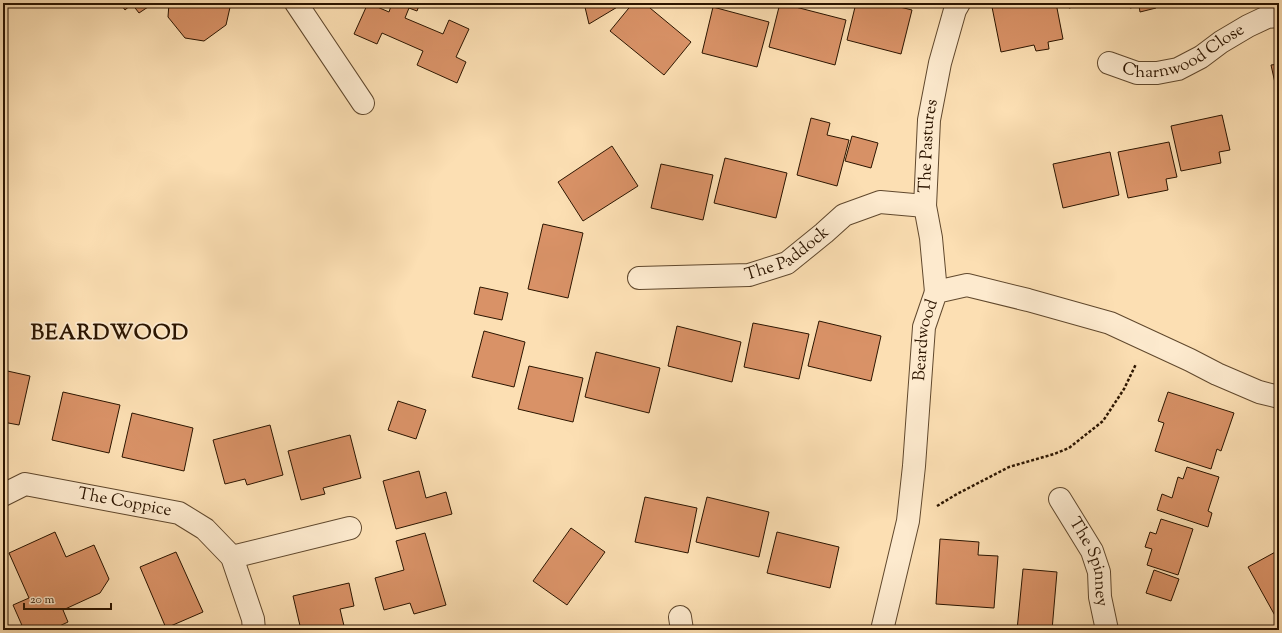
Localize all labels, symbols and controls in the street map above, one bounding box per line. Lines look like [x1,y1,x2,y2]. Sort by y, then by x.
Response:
street label: Charnwood Close [1118,19,1249,85]
street label: The Pastures [914,97,945,193]
street label: The Paddock [742,221,835,288]
street label: Beardwood [908,296,945,382]
district label: BEARDWOOD [31,319,189,349]
street label: The Coppice [76,482,174,523]
street label: The Spinney [1062,513,1114,609]
scale bar [24,585,111,611]
text: 20 m [30,591,55,609]

